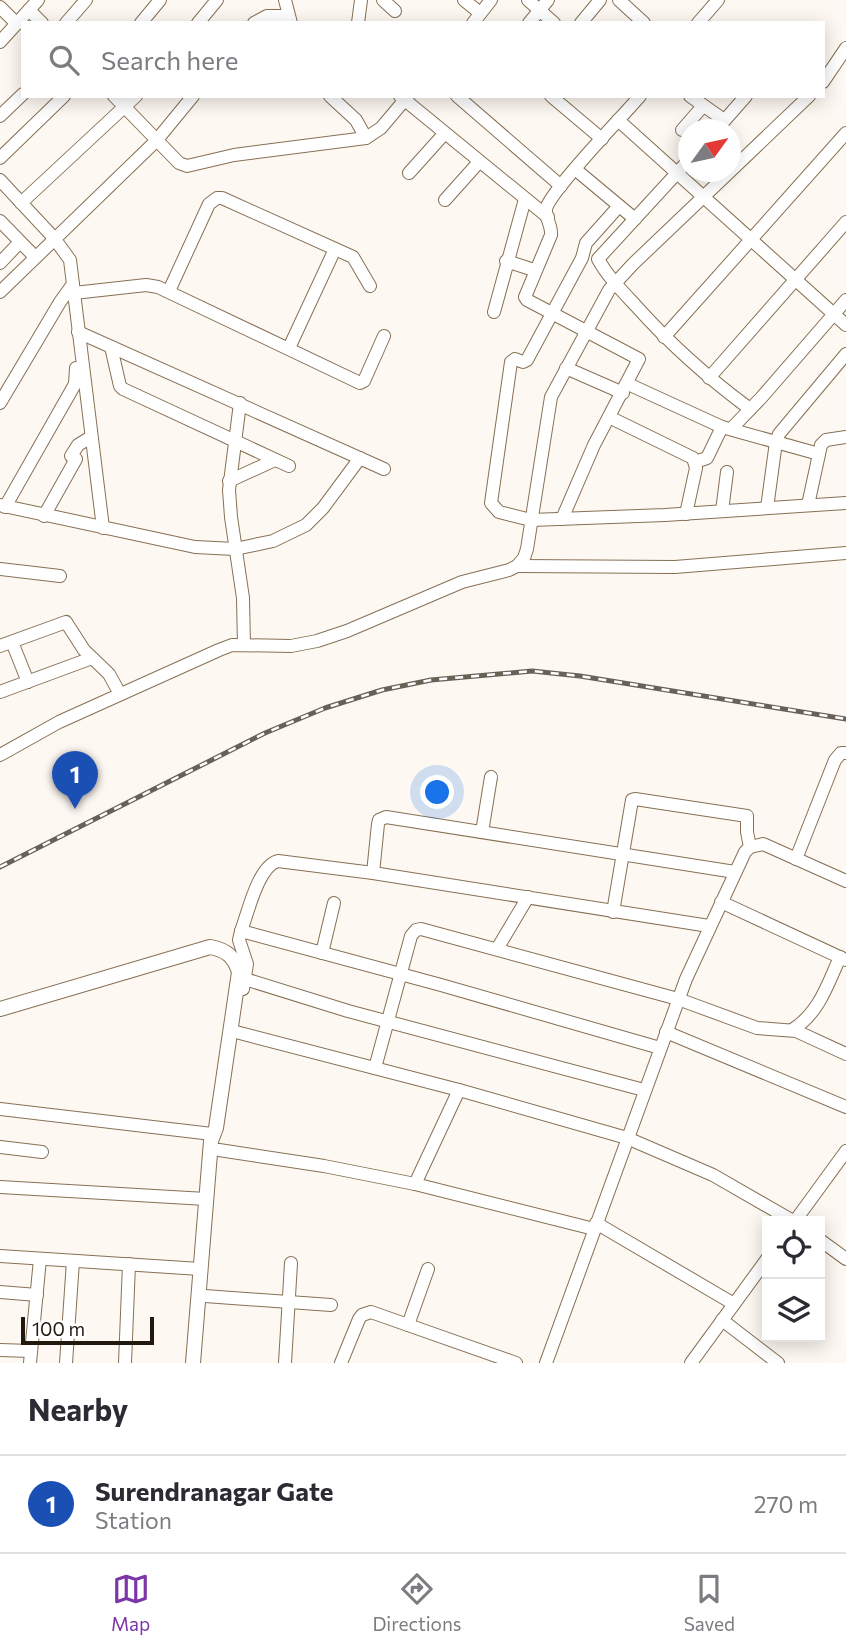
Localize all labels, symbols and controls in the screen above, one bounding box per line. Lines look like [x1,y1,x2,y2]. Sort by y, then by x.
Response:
search box [21,21,825,98]
icon: search [45,41,83,79]
text: Search here [101,44,239,75]
north arrow [678,119,741,182]
pin: 1 [52,751,98,809]
your location [420,775,454,809]
map controls [762,1216,825,1342]
button: locate [762,1216,825,1279]
button: layers [762,1279,825,1342]
scale bar [21,1314,154,1346]
text: 100 m [32,1317,85,1340]
text: Nearby [28,1390,128,1427]
text: Surendranagar Gate [95,1475,333,1506]
text: 1 [46,1490,56,1518]
text: 270 m [754,1490,818,1518]
text: Station [95,1506,172,1534]
tab: Map [111,1570,150,1635]
tab: Directions [372,1570,462,1635]
tab: Saved [684,1570,735,1635]

